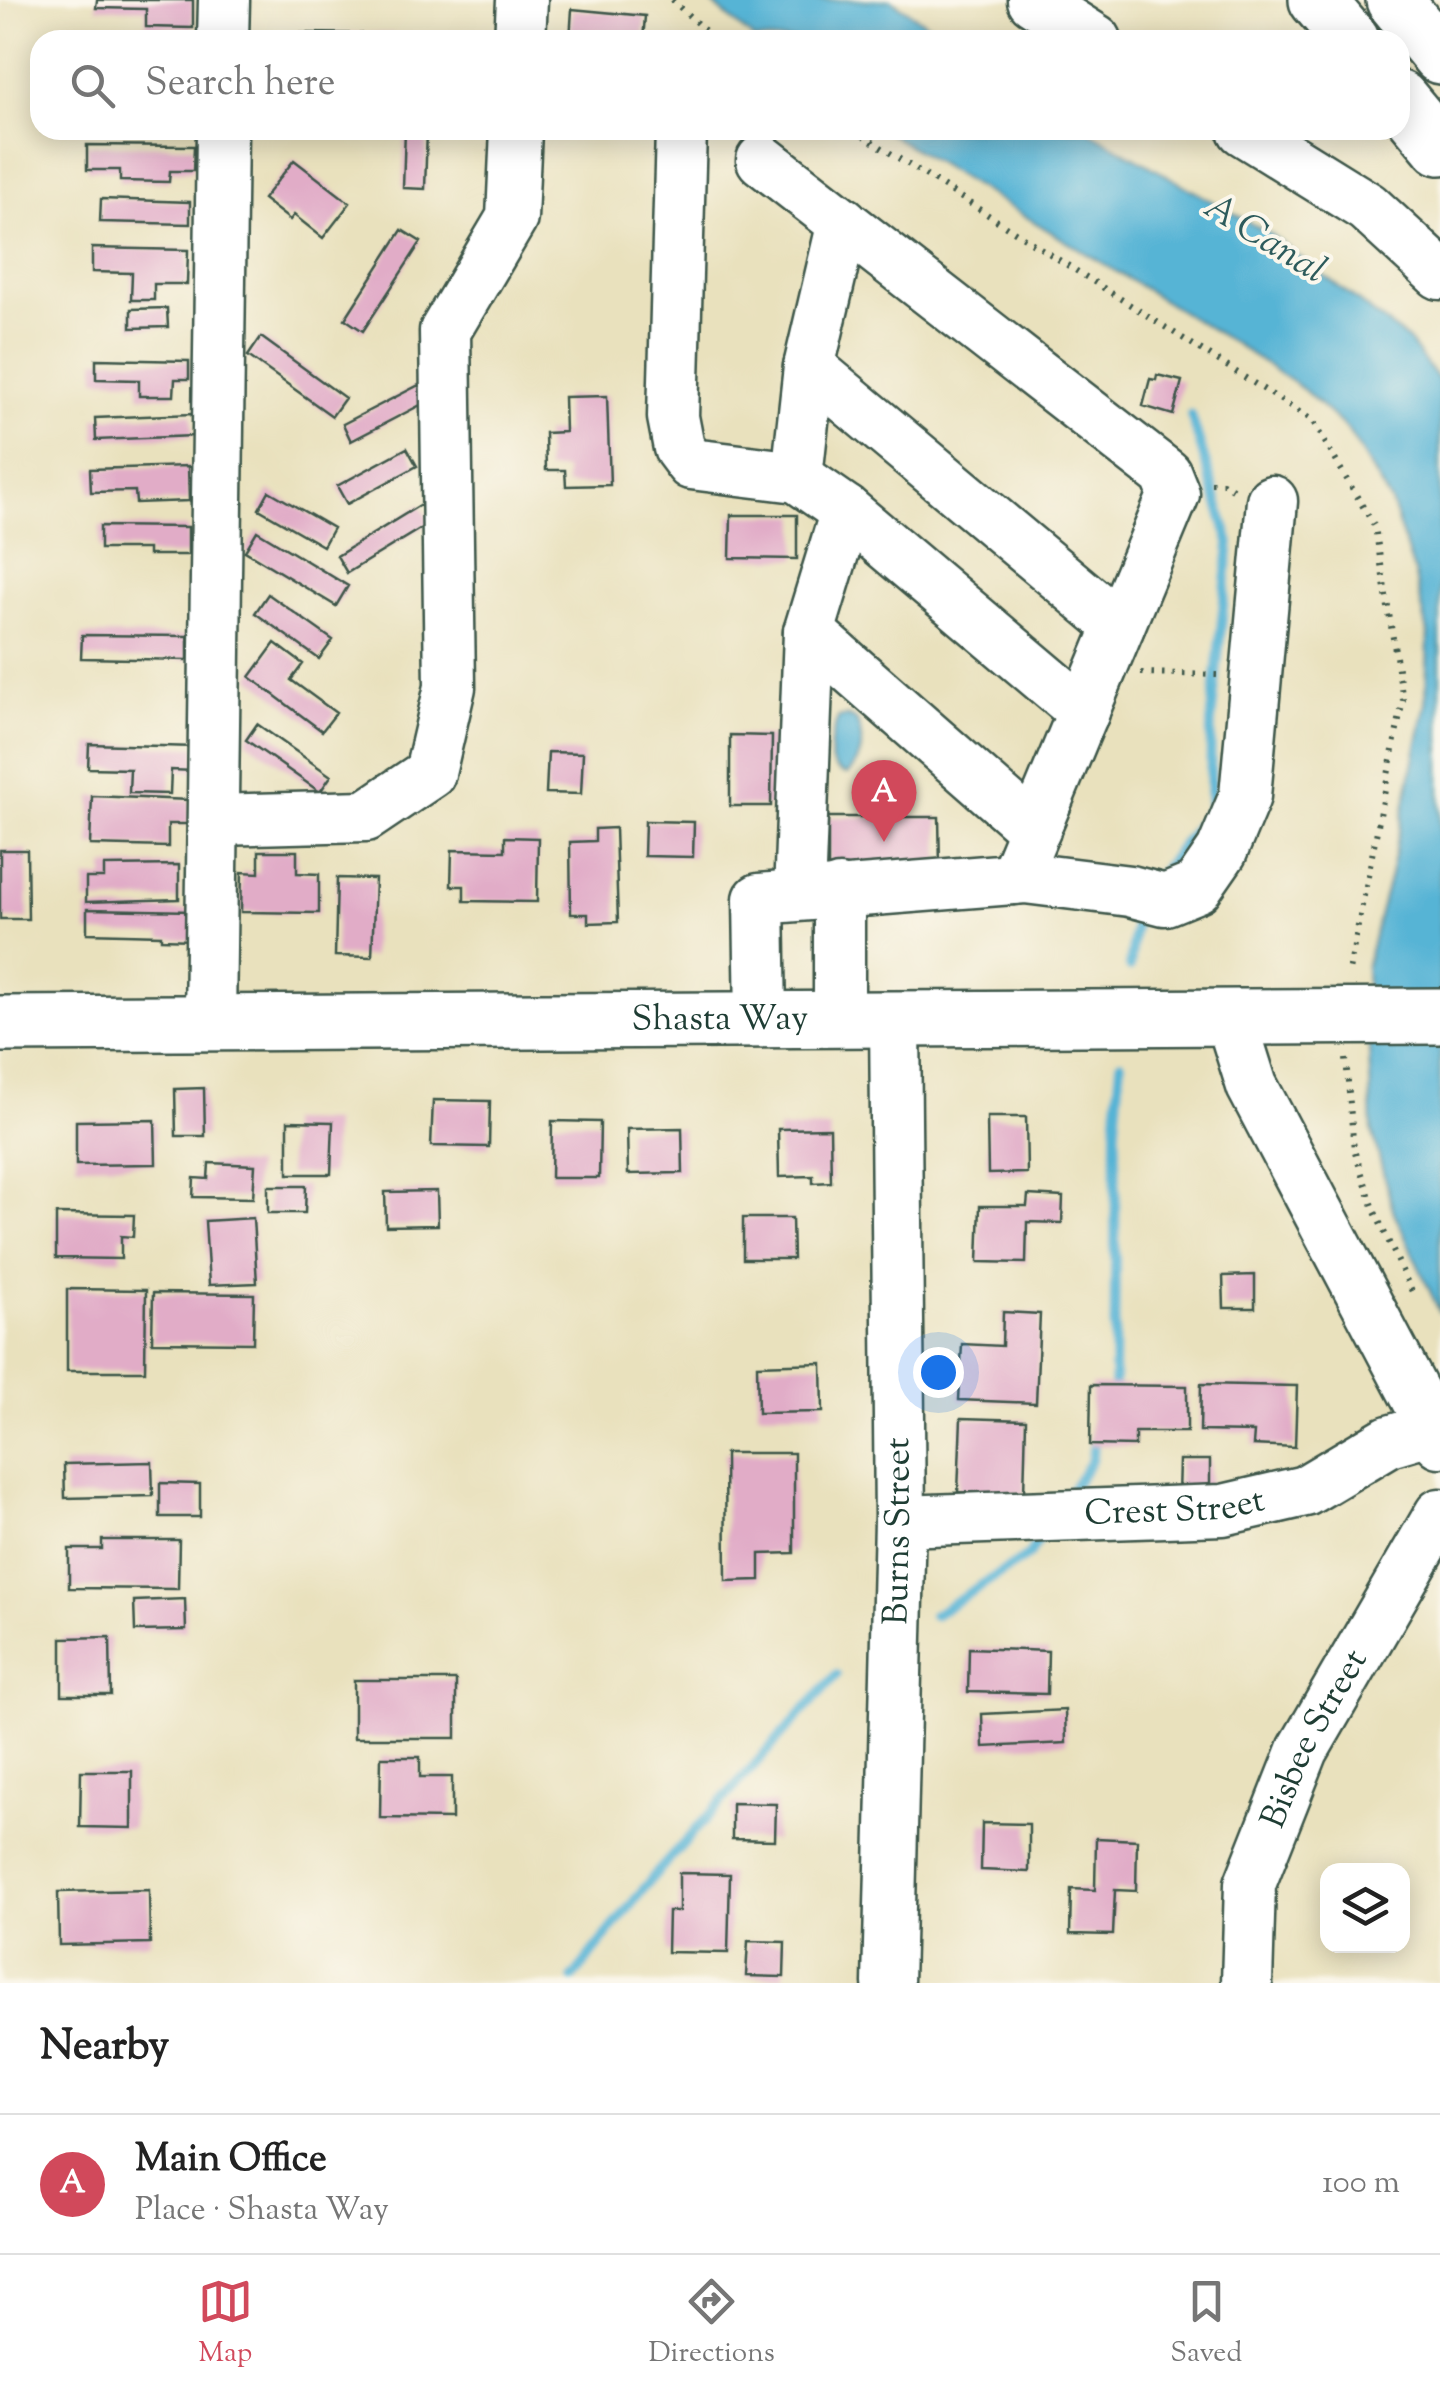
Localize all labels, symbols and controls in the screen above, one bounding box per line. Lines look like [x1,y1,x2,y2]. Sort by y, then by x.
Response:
search box [30,30,1410,140]
icon: search [65,58,120,113]
text: Search here [145,58,336,112]
water label: A Canal [1193,181,1335,299]
pin: A [852,760,916,842]
street label: Shasta Way [631,994,809,1046]
your location [913,1347,964,1398]
street label: Burns Street [872,1437,926,1626]
street label: Crest Street [1084,1476,1270,1540]
street label: Bisbee Street [1249,1640,1381,1836]
map controls [1320,1863,1410,1953]
button: layers [1320,1863,1410,1953]
text: Nearby [40,2018,169,2078]
text: Main Office [135,2134,327,2188]
text: A [60,2161,85,2207]
text: 100 m [1322,2161,1400,2207]
text: Place · Shasta Way [135,2188,389,2234]
tab: Map [198,2274,253,2374]
tab: Directions [648,2274,775,2374]
tab: Saved [1170,2274,1242,2374]

